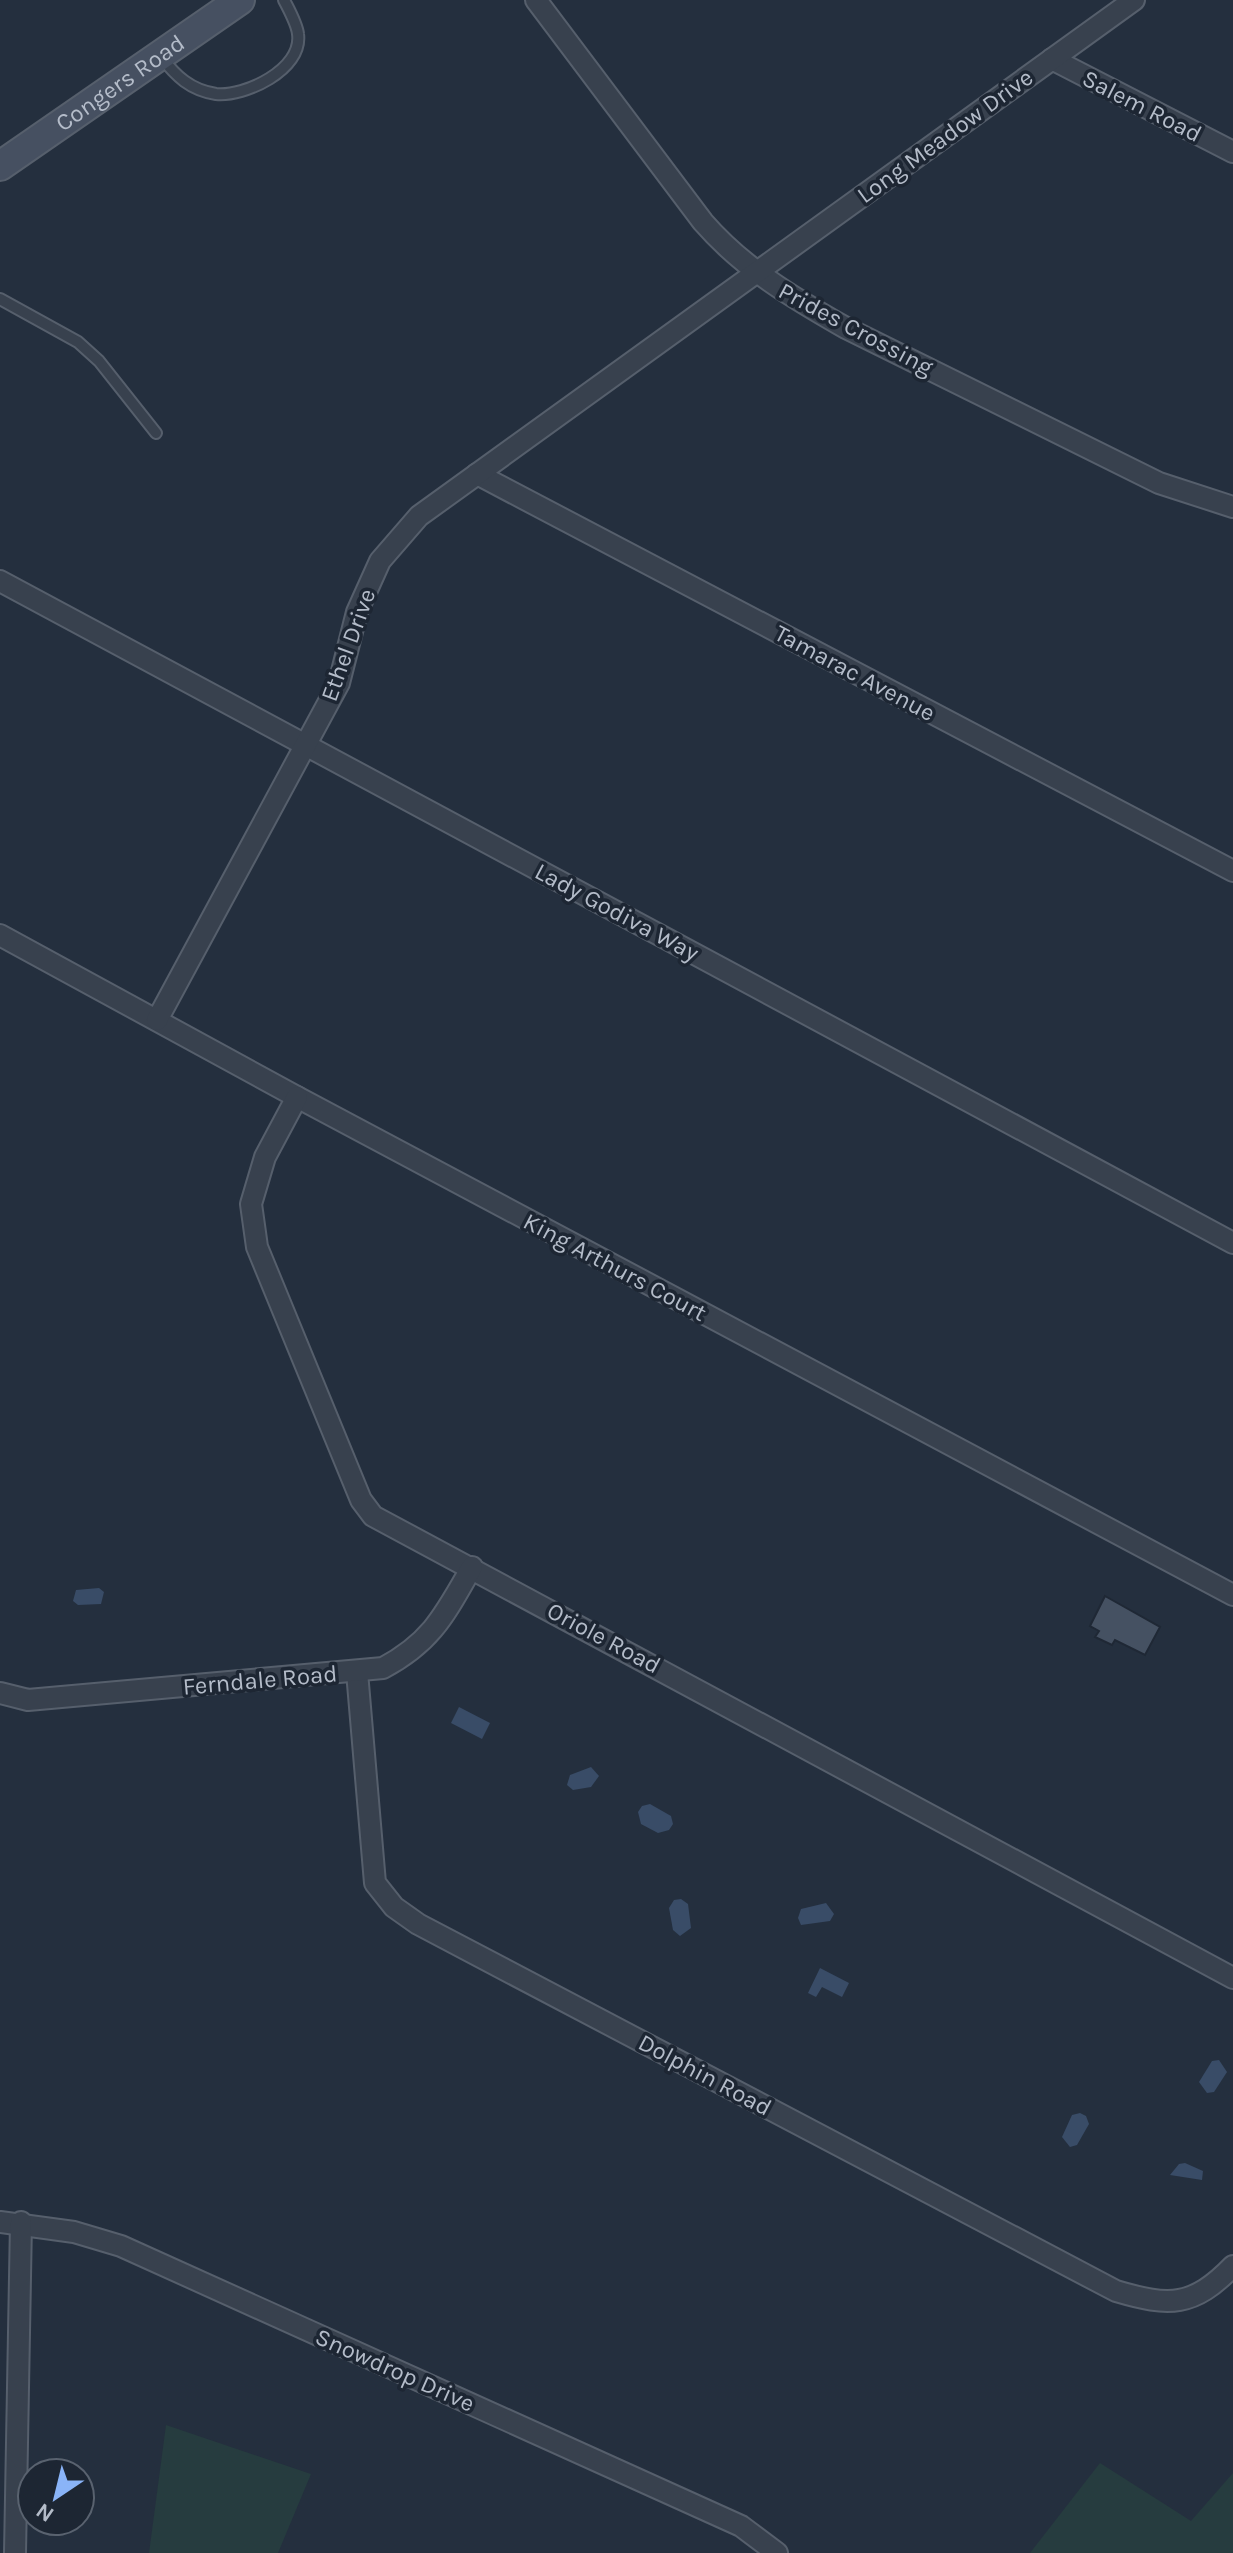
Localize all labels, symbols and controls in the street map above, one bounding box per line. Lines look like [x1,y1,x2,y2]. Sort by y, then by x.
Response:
street label: Congers Road [50,29,190,137]
street label: Long Meadow Drive [852,63,1038,209]
street label: Salem Road [1078,64,1206,148]
street label: Prides Crossing [774,277,938,382]
street label: Ethel Drive [315,585,381,705]
street label: Tamarac Avenue [770,619,940,727]
street label: Lady Godiva Way [530,857,704,967]
street label: King Arthurs Court [519,1207,711,1327]
street label: Oriole Road [542,1596,666,1680]
street label: Ferndale Road [182,1659,338,1701]
street label: Dolphin Road [634,2028,776,2122]
street label: Snowdrop Drive [311,2322,479,2418]
north arrow [16,2457,96,2537]
text: N [31,2497,59,2528]

